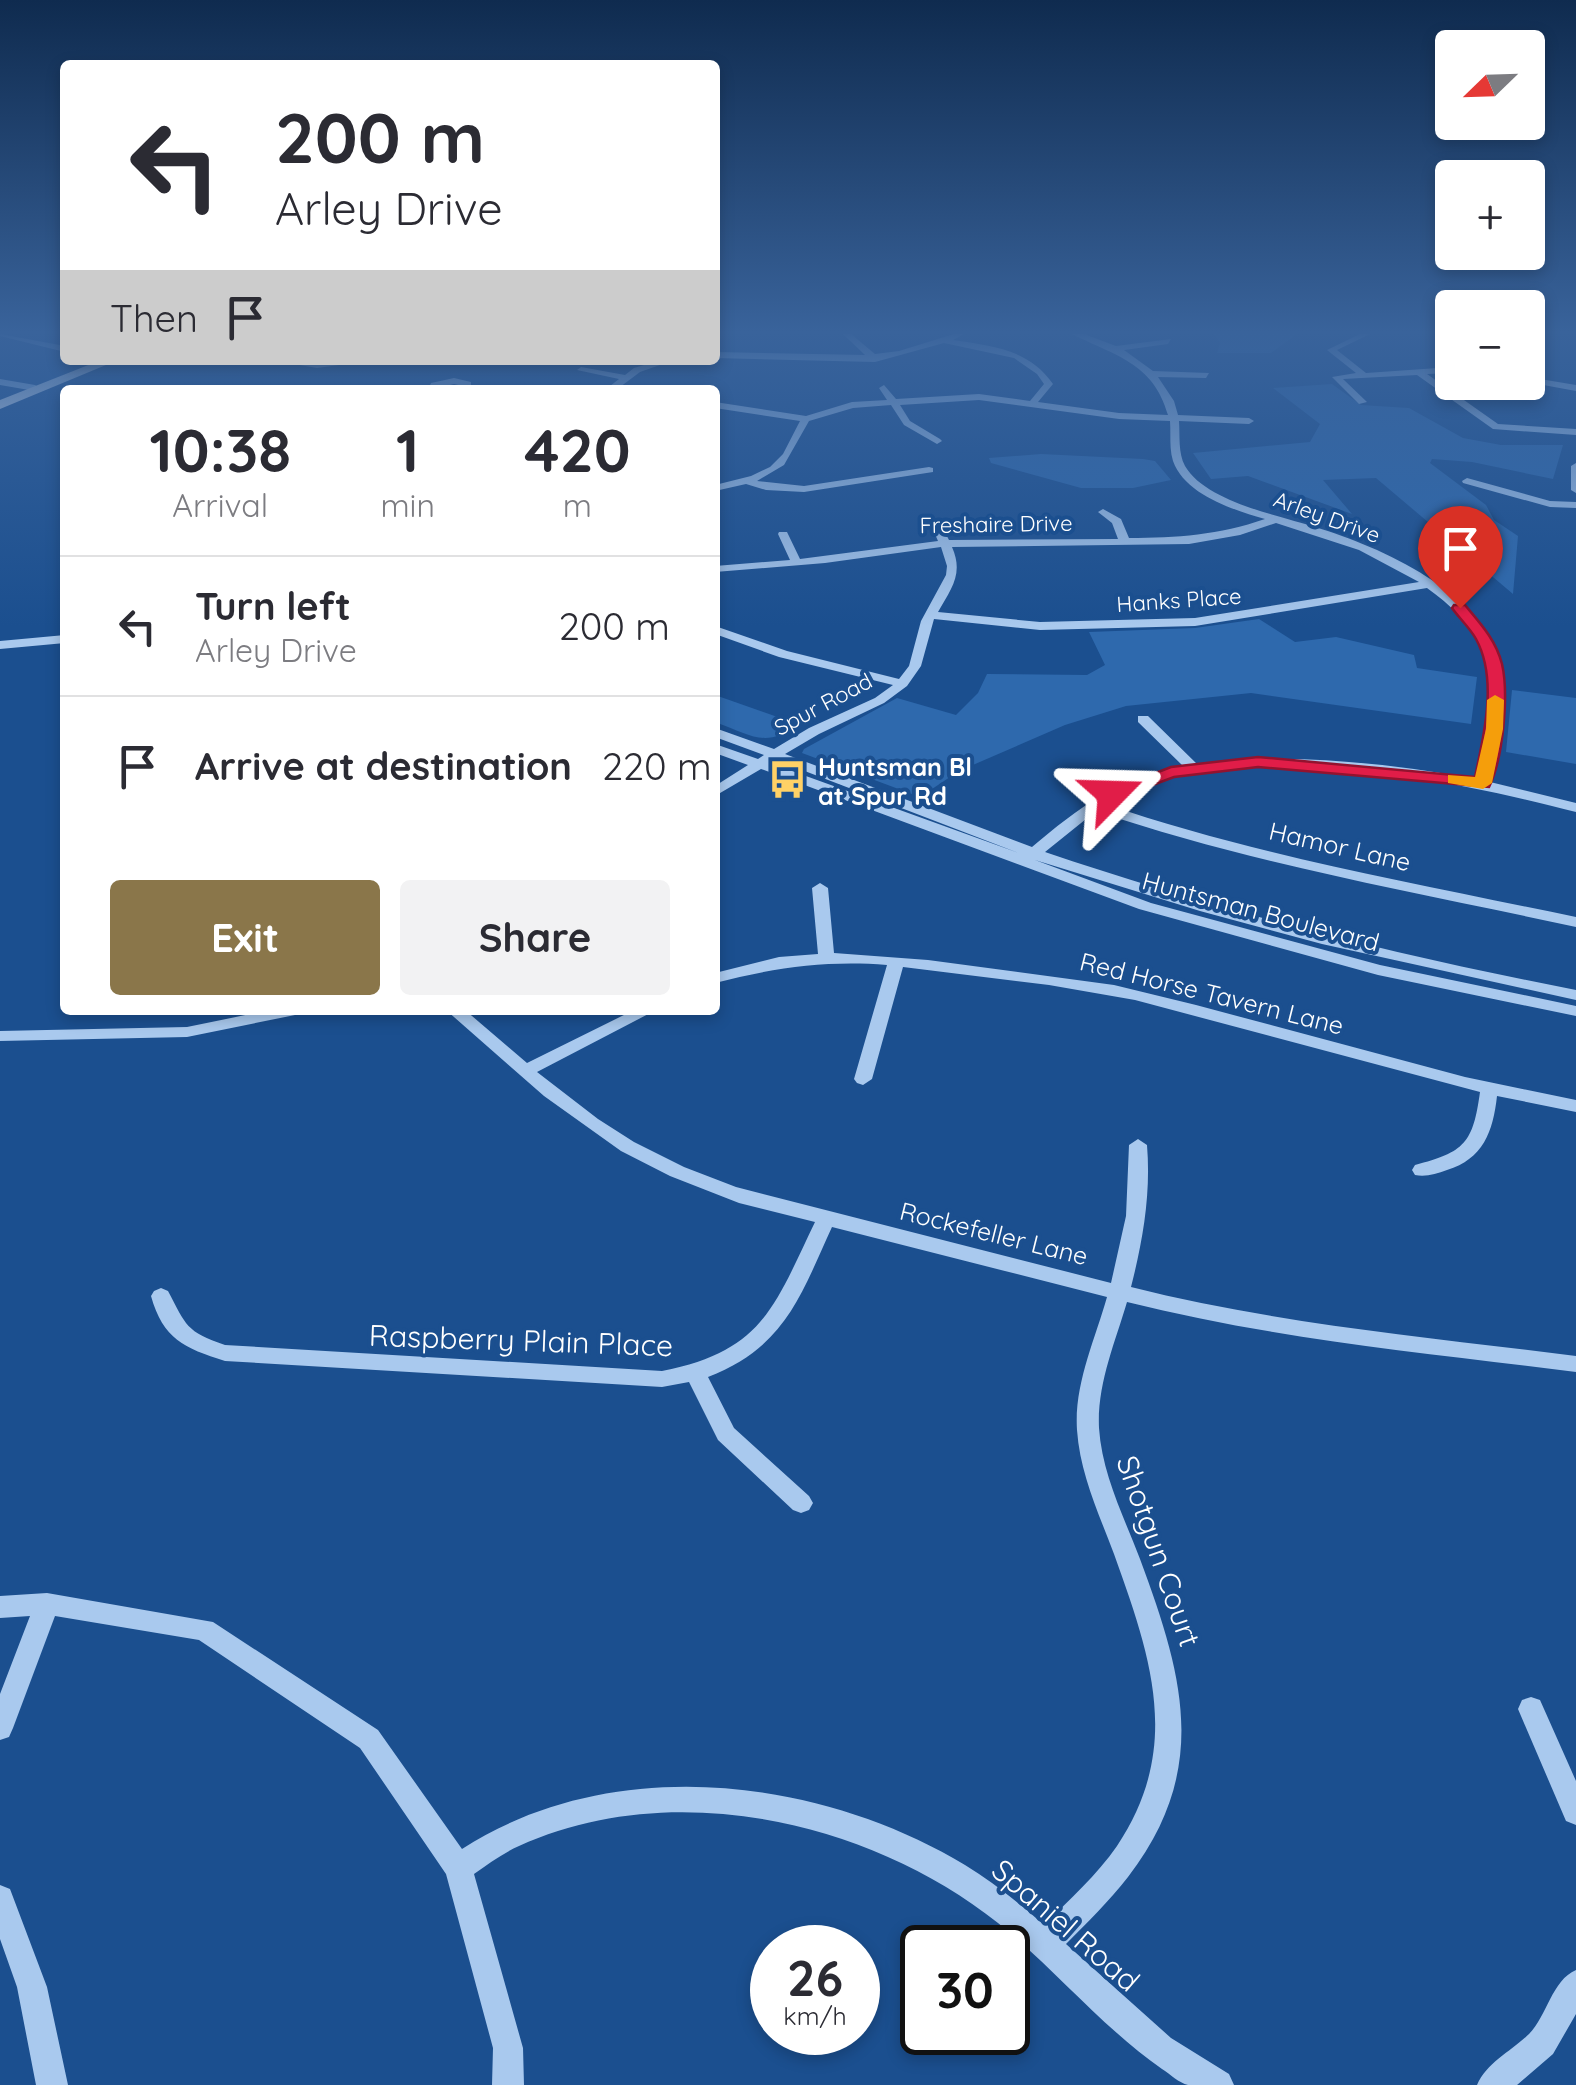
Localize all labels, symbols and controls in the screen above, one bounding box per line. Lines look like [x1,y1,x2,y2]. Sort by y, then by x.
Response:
north arrow [1435,30,1545,140]
map controls [1435,30,1545,400]
text: 200 m [275,93,485,181]
icon: left [110,100,240,230]
button: + [1435,160,1545,270]
text: Arley Drive [275,180,503,236]
icon: arrive [218,290,273,345]
button: − [1435,290,1545,400]
text: Then [110,294,198,342]
text: 10:38 [149,412,291,487]
text: 1 [396,412,419,487]
text: 420 [524,412,631,487]
text: Arrival [172,485,268,525]
text: min [380,485,435,525]
text: m [563,485,592,525]
street label: Arley Drive [1270,485,1384,549]
pin [1418,506,1503,609]
street label: Freshaire Drive [919,509,1073,539]
icon: arrive [1433,521,1488,576]
text: Turn left [195,582,351,630]
street label: Hanks Place [1116,582,1242,618]
icon: left [110,599,165,654]
text: 200 m [559,602,670,650]
text: Arley Drive [195,630,357,670]
street label: Spur Road [769,666,877,742]
icon: arrive [110,739,165,794]
text: Arrive at destination [195,742,572,790]
text: 220 m [602,742,712,790]
position arrow [1060,742,1164,846]
place label: Huntsman Bl at Spur Rd [818,751,972,811]
bus stop icon: Huntsman Bl at Spur Rd [767,759,809,801]
street label: Hamor Lane [1266,815,1414,877]
street label: Huntsman Boulevard [1139,864,1383,958]
button: Exit [110,880,380,995]
button: Share [400,880,670,995]
street label: Red Horse Tavern Lane [1077,945,1347,1041]
street label: Rockefeller Lane [897,1195,1091,1271]
street label: Raspberry Plain Place [368,1316,674,1364]
street label: Shotgun Court [1109,1450,1209,1652]
street label: Spaniel Road [984,1850,1148,2000]
speed limit sign: 30 [900,1925,1030,2055]
text: 26 [787,1946,843,2009]
text: km/h [783,2000,847,2031]

